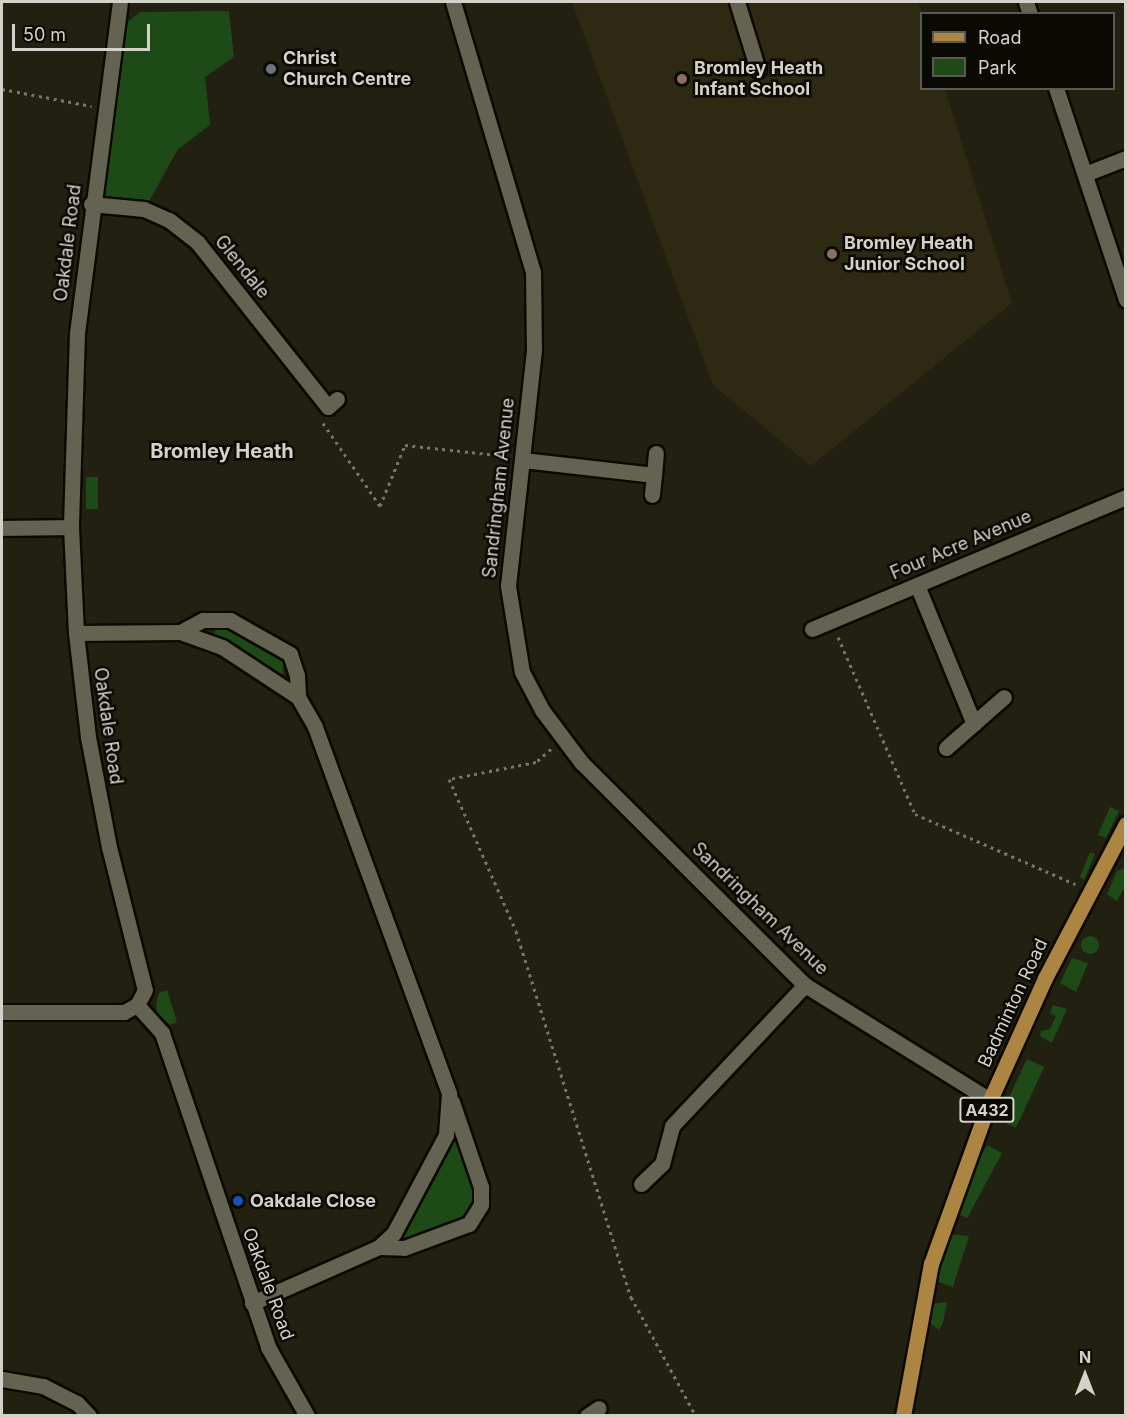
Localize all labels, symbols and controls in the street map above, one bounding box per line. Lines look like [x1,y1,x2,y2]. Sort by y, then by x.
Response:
scale bar [15,12,153,50]
legend [920,12,1115,90]
text: 50 m [23,24,66,45]
text: Road [978,27,1021,48]
place label: Christ Church Centre [283,48,411,90]
text: Park [978,57,1017,78]
place label: Bromley Heath Infant School [694,58,823,100]
marker: Christ Church Centre [264,62,278,76]
marker: Bromley Heath Infant School [675,72,689,86]
street label: Oakdale Road [50,183,86,303]
street label: Glendale [210,231,274,303]
place label: Bromley Heath Junior School [844,233,973,276]
marker: Bromley Heath Junior School [825,247,839,261]
street label: Sandringham Avenue [479,397,519,579]
district label: Bromley Heath [150,439,294,463]
street label: Four Acre Avenue [887,506,1035,584]
street label: Oakdale Road [89,666,127,786]
street label: Sandringham Avenue [687,838,833,980]
street label: Badminton Road [974,935,1052,1071]
road number: A432 [958,1097,1016,1123]
place label: Oakdale Close [250,1190,376,1212]
marker: Oakdale Close [231,1194,245,1208]
street label: Oakdale Road [238,1225,298,1343]
north arrow [1055,1345,1115,1405]
text: N [1079,1347,1091,1367]

